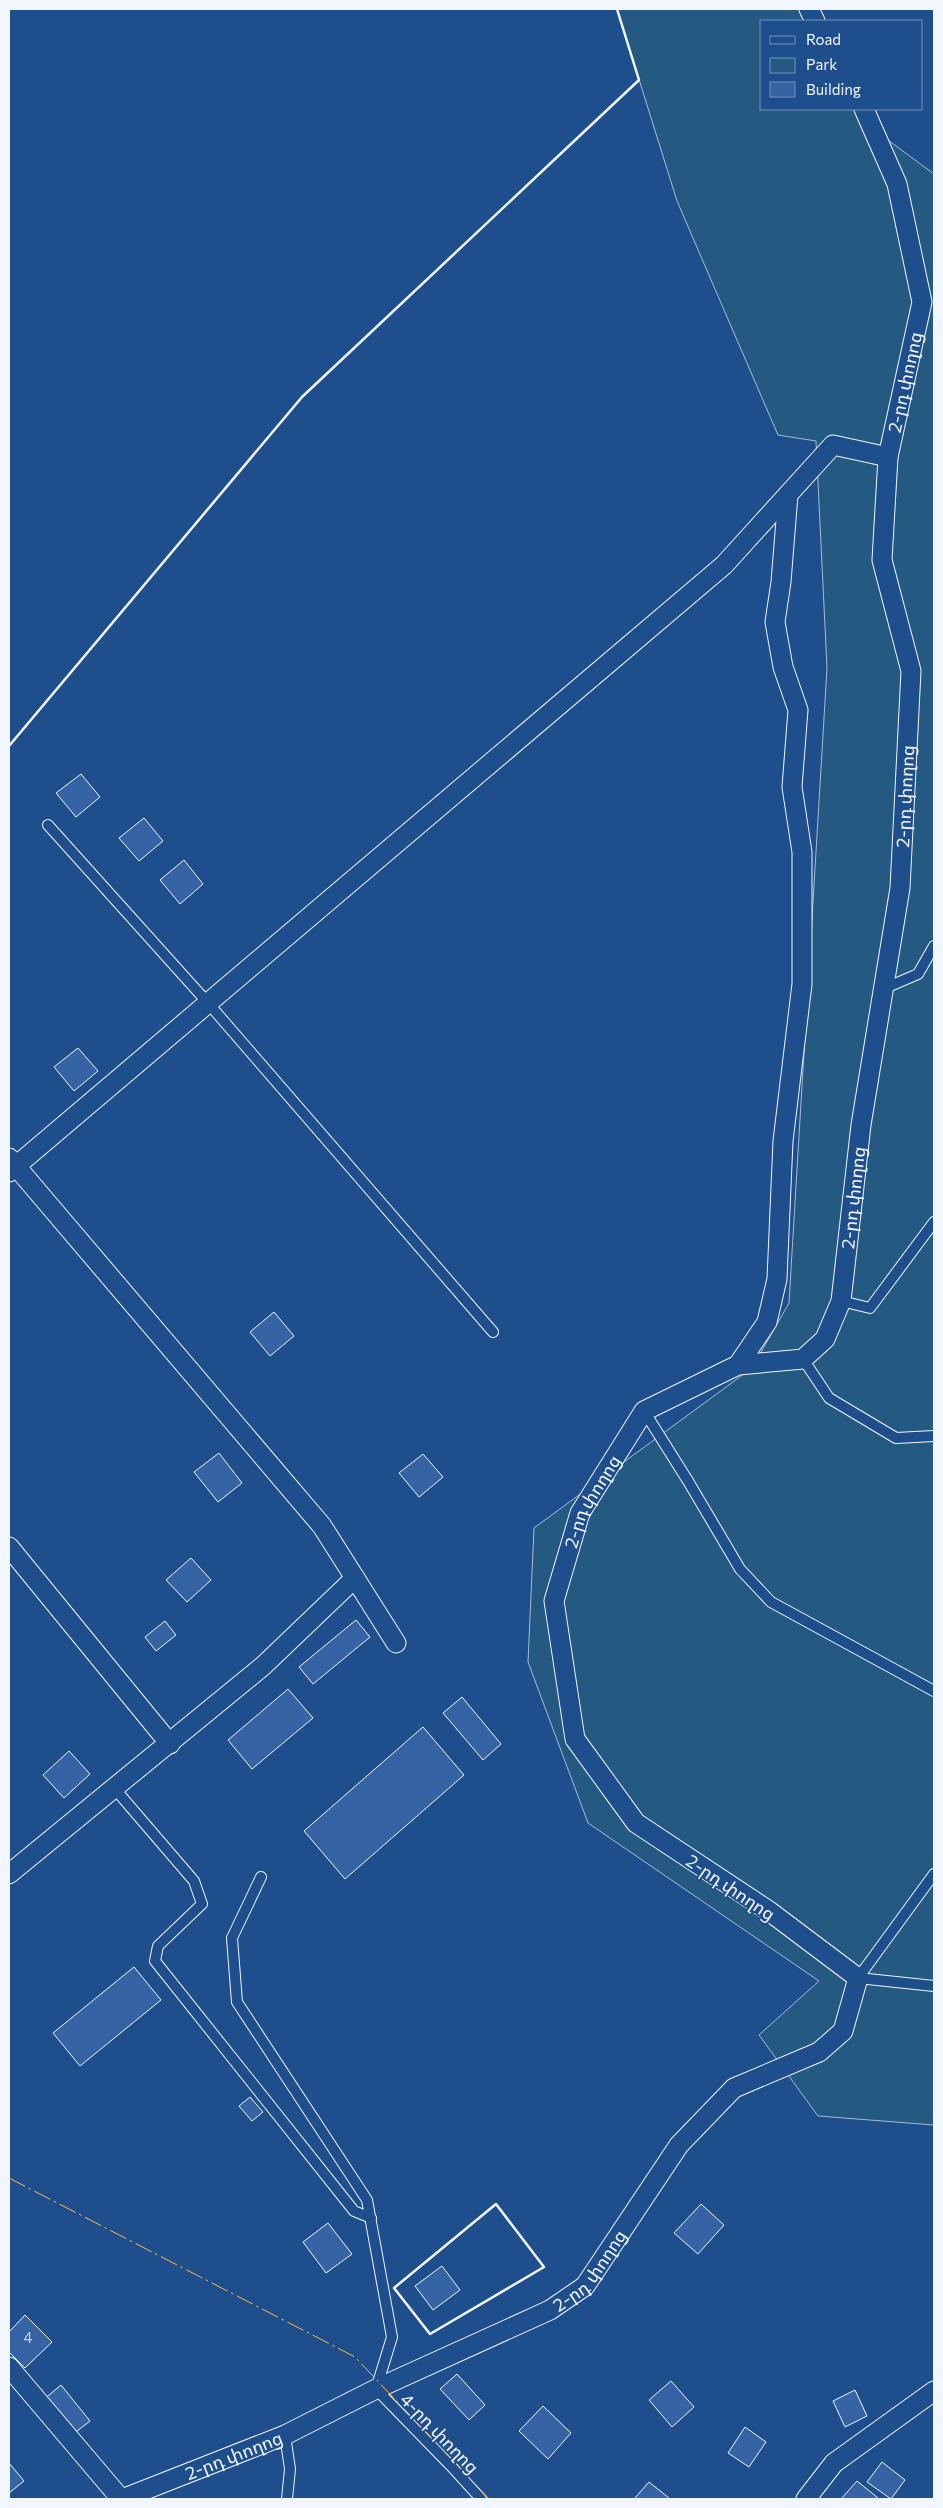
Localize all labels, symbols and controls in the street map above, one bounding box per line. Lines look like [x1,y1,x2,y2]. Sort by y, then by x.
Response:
legend [760,20,923,110]
text: Road [806,30,841,48]
text: Park [806,55,837,73]
text: Building [806,80,861,98]
street label: 2-րդ փողոց [883,330,926,435]
street label: 2-րդ փողոց [891,744,918,848]
street label: 2-րդ փողոց [836,1145,869,1250]
street label: 2-րդ փողոց [559,1451,625,1551]
street label: 2-րդ փողոց [682,1849,780,1925]
street label: 2-րդ փողոց [548,2225,631,2316]
house number: 4 [24,2328,33,2346]
street label: 4-րդ փողոց [396,2388,484,2478]
street label: 2-րդ փողոց [182,2426,286,2484]

